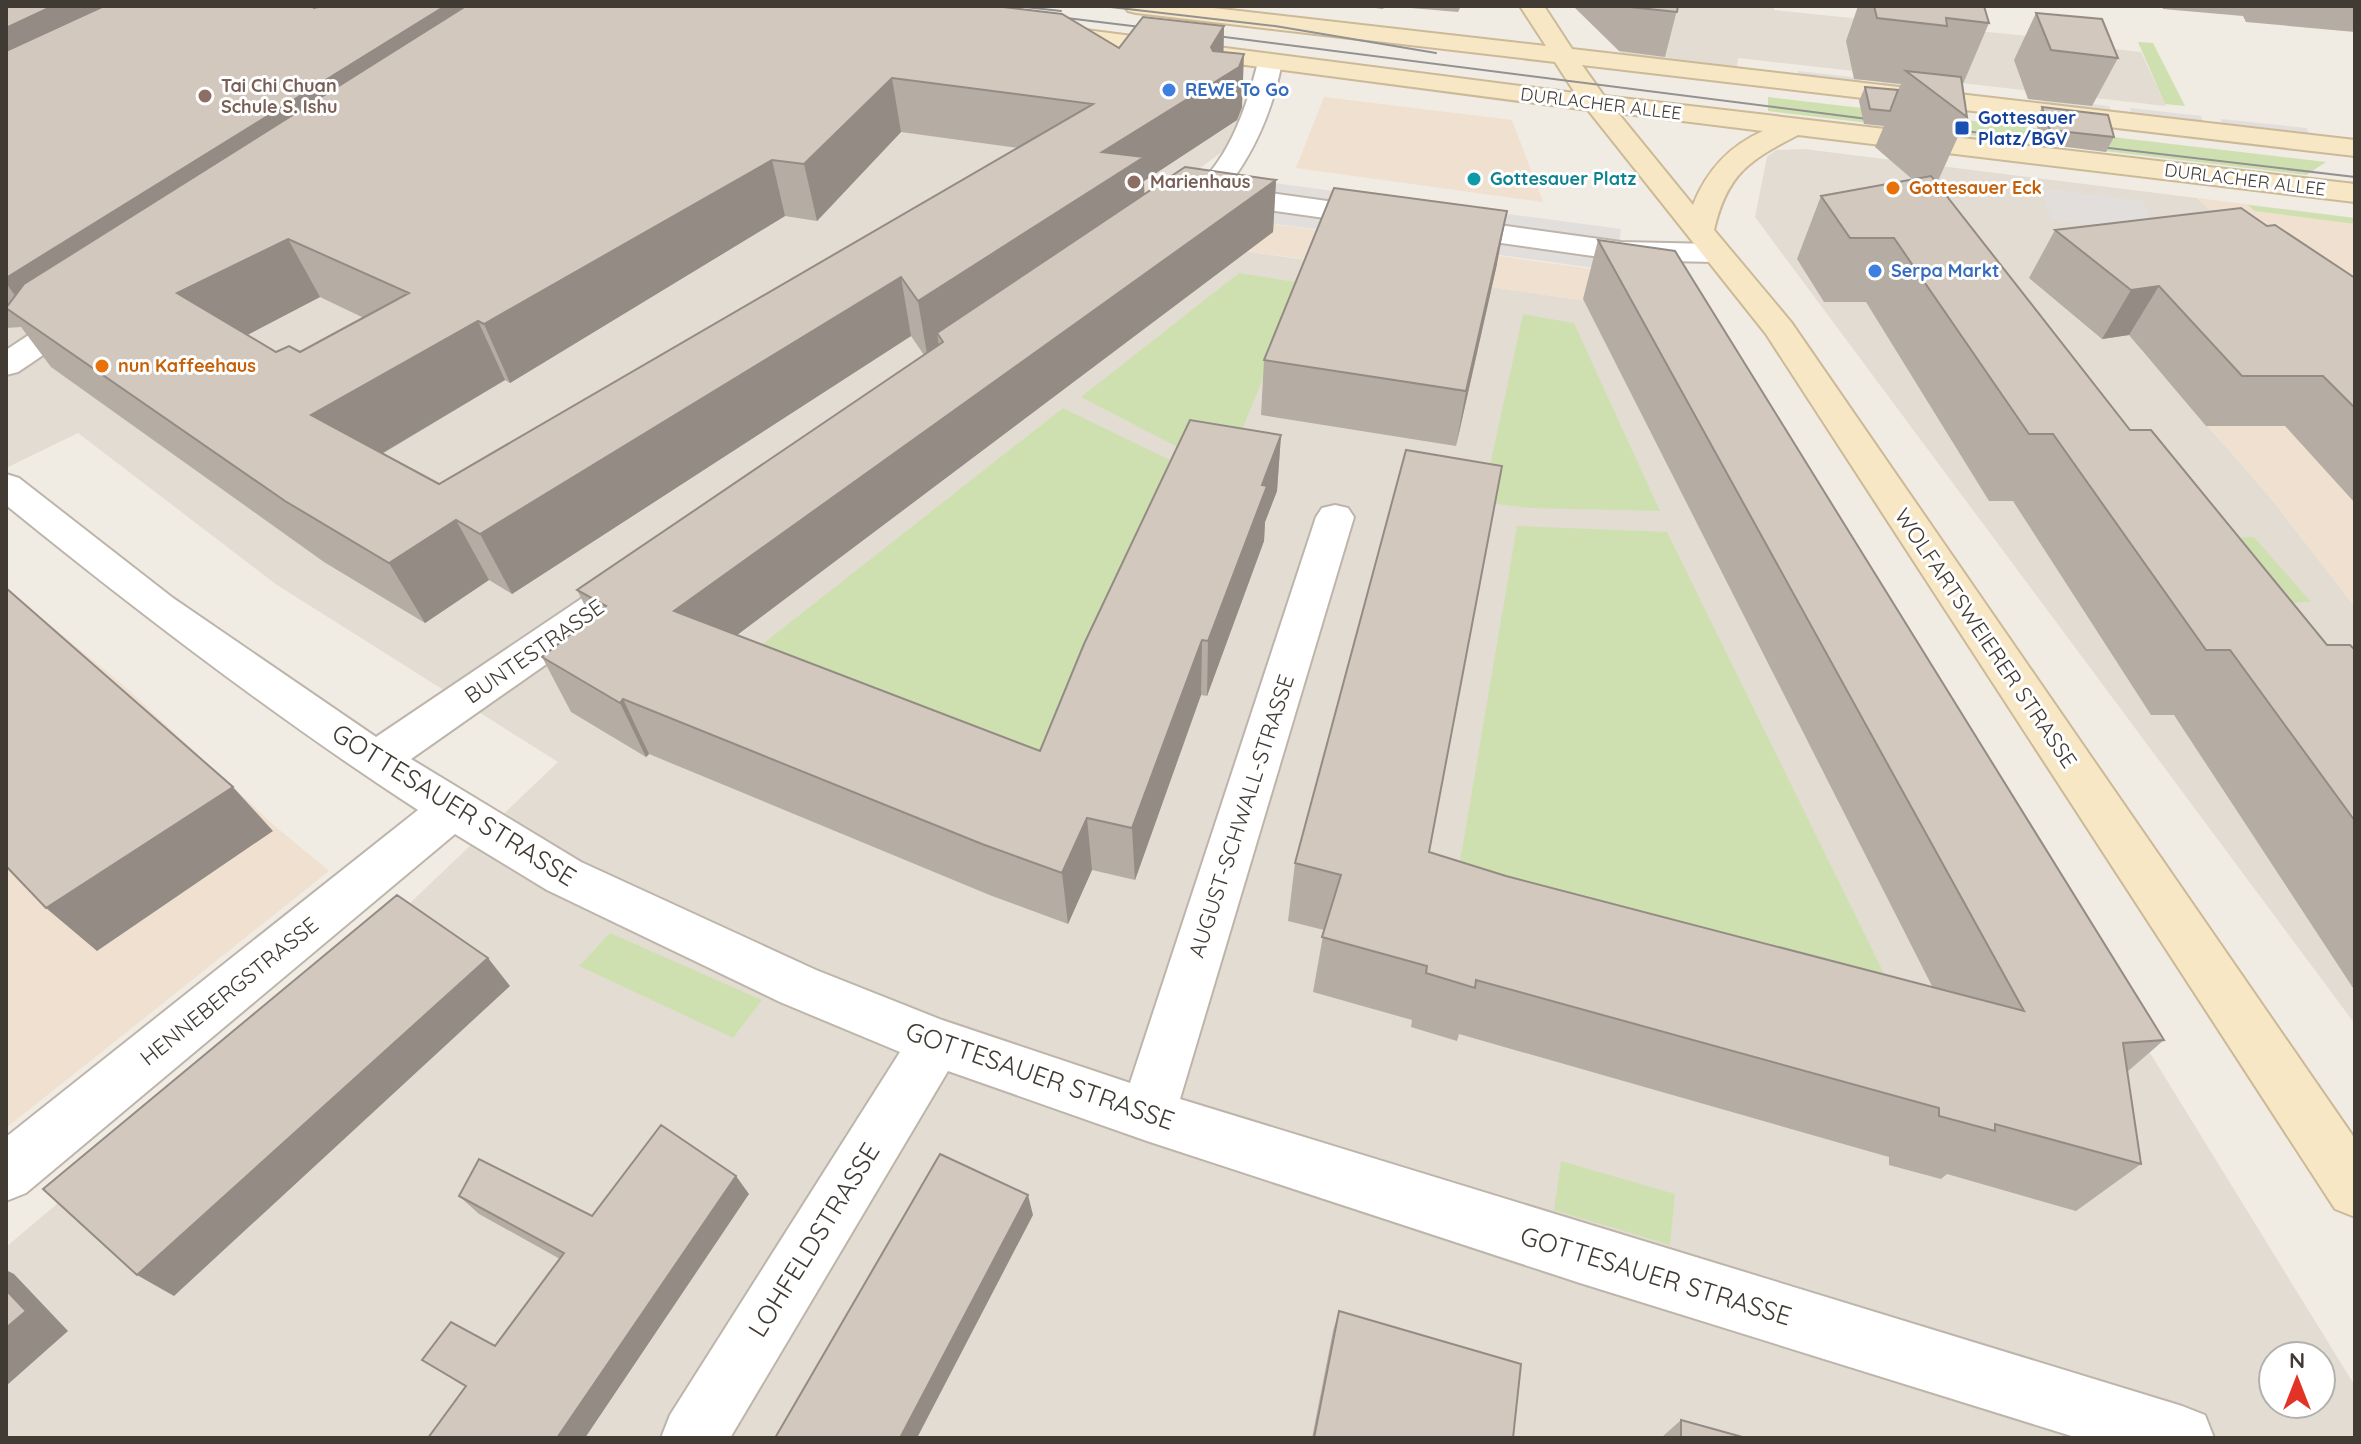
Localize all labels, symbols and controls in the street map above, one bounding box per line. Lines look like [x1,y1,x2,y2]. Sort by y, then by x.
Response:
place label: Tai Chi Chuan Schule S. Ishu [221,74,338,118]
place label: REWE To Go [1185,78,1289,101]
marker: REWE To Go [1160,81,1178,99]
street label: DURLACHER ALLEE [1519,82,1683,125]
marker: Tai Chi Chuan Schule S. Ishu [196,87,214,105]
place label: Gottesauer Platz/BGV [1978,106,2076,150]
marker: Gottesauer Platz/BGV [1953,119,1971,137]
street label: DURLACHER ALLEE [2163,158,2327,201]
place label: Gottesauer Platz [1490,167,1636,190]
place label: Marienhaus [1150,170,1251,193]
marker: Gottesauer Platz [1465,170,1483,188]
marker: Marienhaus [1125,173,1143,191]
place label: Gottesauer Eck [1909,176,2042,199]
marker: Gottesauer Eck [1884,179,1902,197]
place label: Serpa Markt [1891,259,1999,282]
marker: Serpa Markt [1866,262,1884,280]
place label: nun Kaffeehaus [118,354,256,377]
marker: nun Kaffeehaus [93,357,111,375]
street label: WOLFARTSWEIERER STRASSE [1888,503,2084,773]
street label: BUNTESTRASSE [459,593,609,709]
street label: AUGUST-SCHWALL-STRASSE [1182,671,1300,961]
street label: GOTTESAUER STRASSE [326,716,583,893]
street label: HENNEBERGSTRASSE [134,910,324,1072]
street label: GOTTESAUER STRASSE [901,1014,1179,1137]
street label: LOHFELDSTRASSE [741,1137,887,1343]
street label: GOTTESAUER STRASSE [1516,1219,1796,1333]
north arrow [2257,1340,2337,1420]
text: N [2289,1346,2305,1374]

